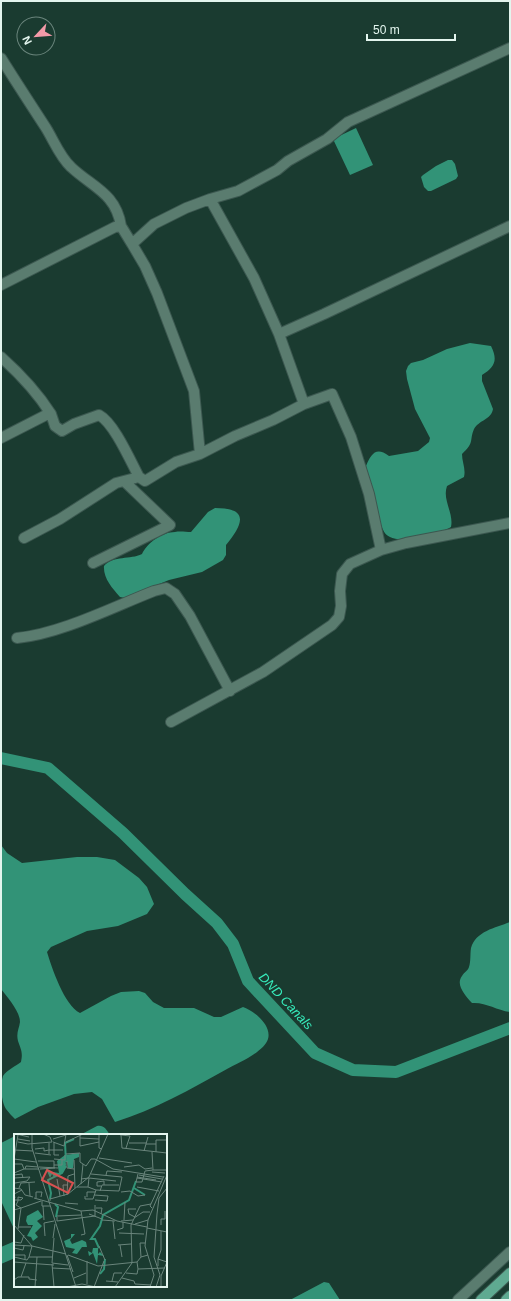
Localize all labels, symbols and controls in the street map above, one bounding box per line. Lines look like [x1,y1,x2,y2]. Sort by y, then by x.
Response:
north arrow [16,16,56,56]
scale bar [367,16,455,42]
text: 50 m [373,23,400,37]
text: N [20,34,34,47]
water label: DND Canals [256,969,316,1033]
inset map [14,1134,167,1287]

